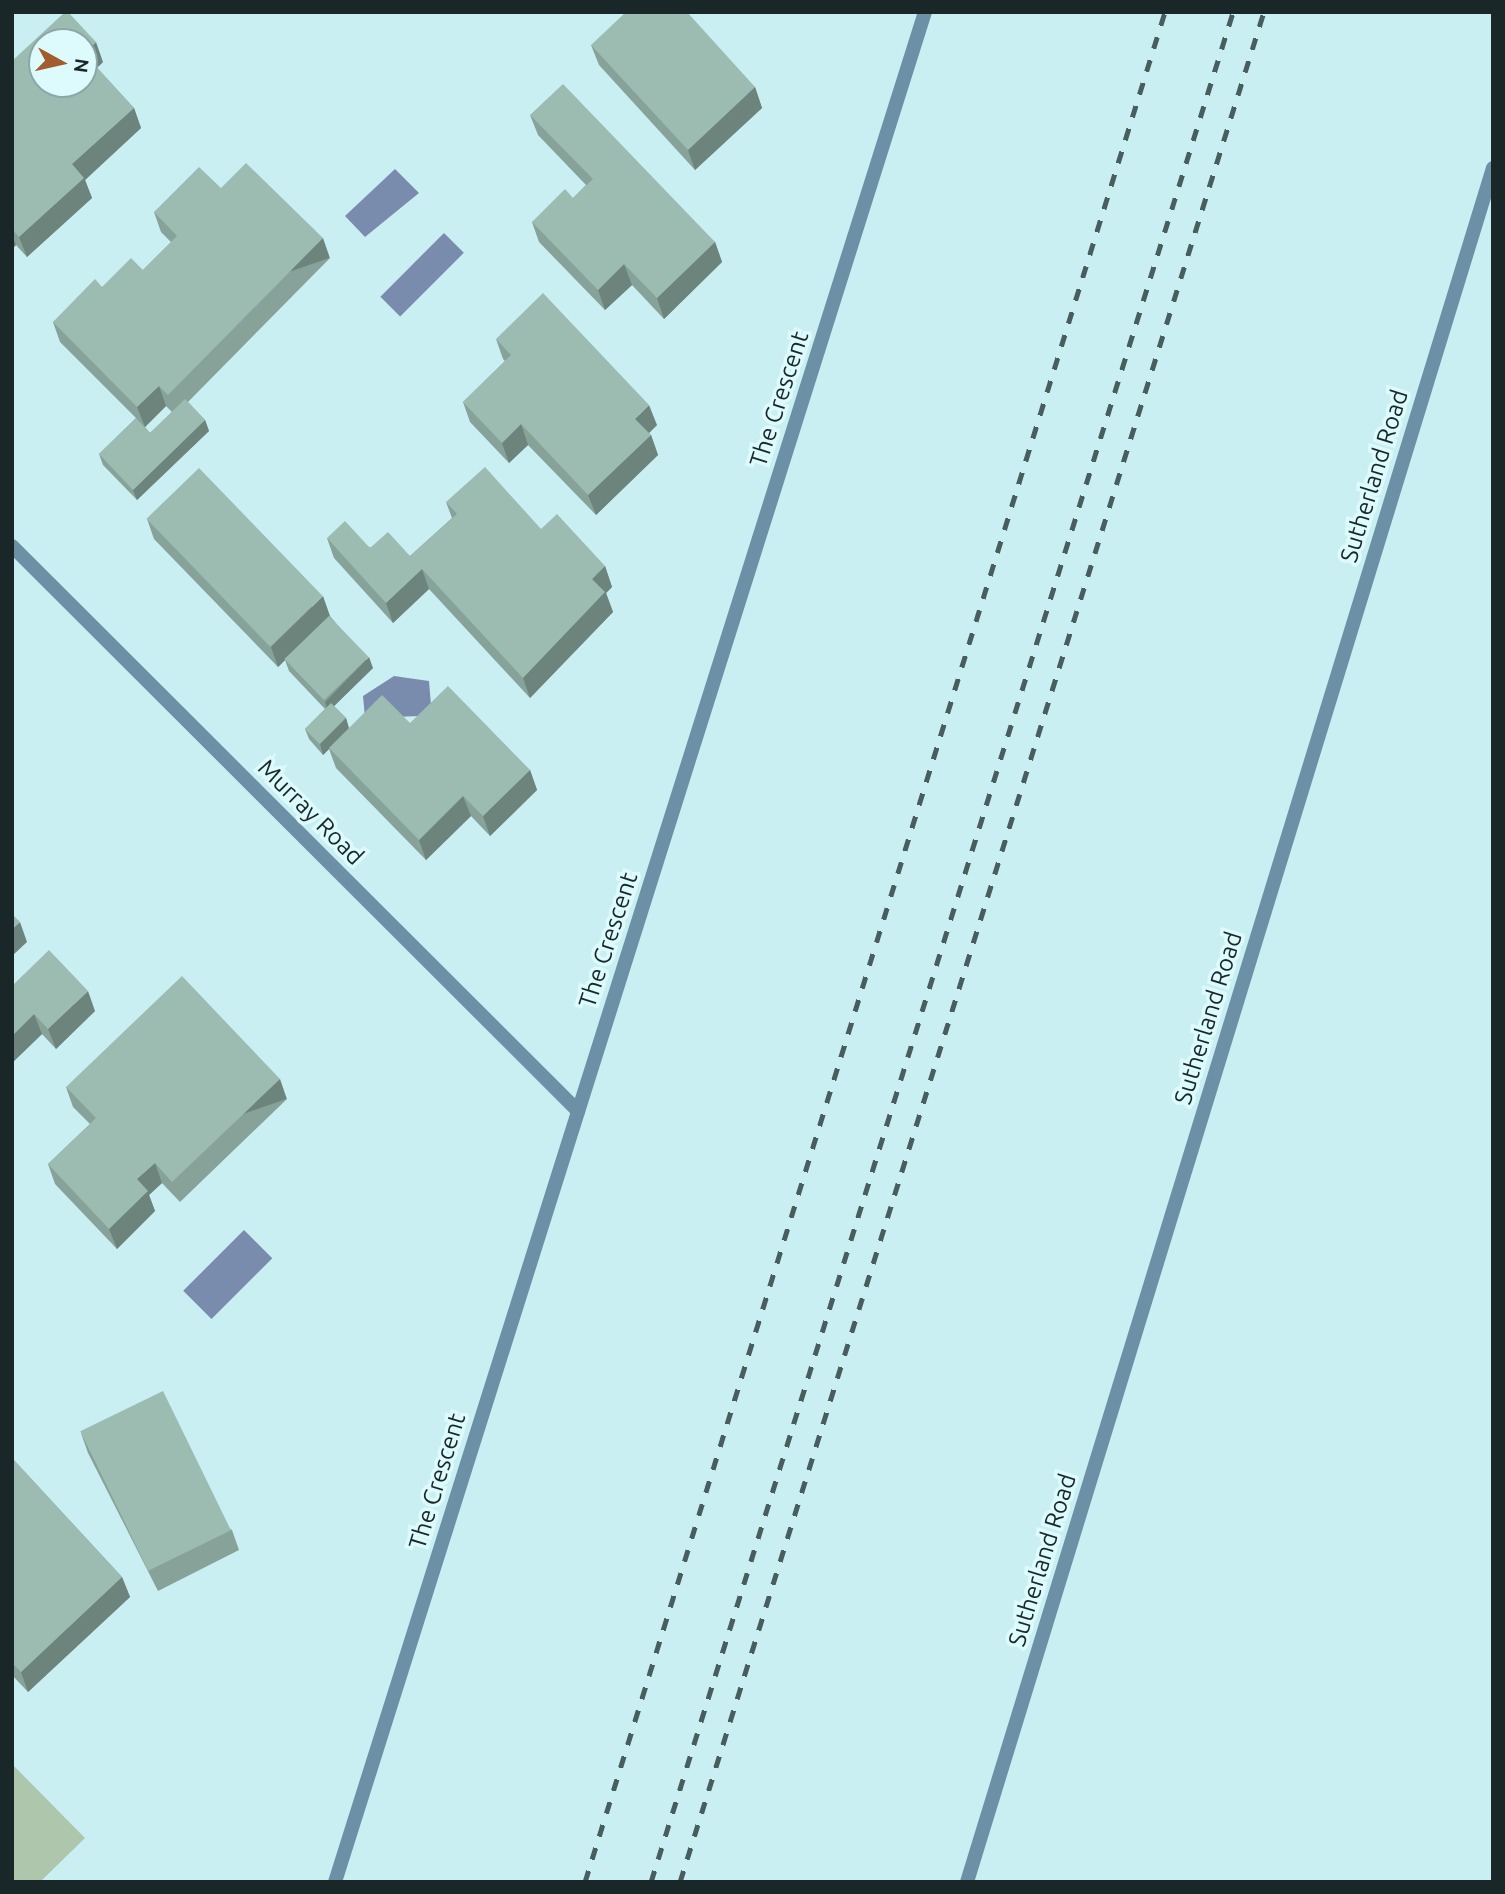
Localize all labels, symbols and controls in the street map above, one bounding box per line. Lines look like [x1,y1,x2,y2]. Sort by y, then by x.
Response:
north arrow [28,28,98,98]
text: N [70,57,94,74]
street label: The Crescent [744,328,814,470]
street label: Sutherland Road [1334,386,1414,566]
street label: Murray Road [252,753,370,871]
street label: The Crescent [573,869,643,1011]
street label: Sutherland Road [1168,928,1248,1108]
street label: The Crescent [403,1410,471,1552]
street label: Sutherland Road [1002,1470,1082,1650]

